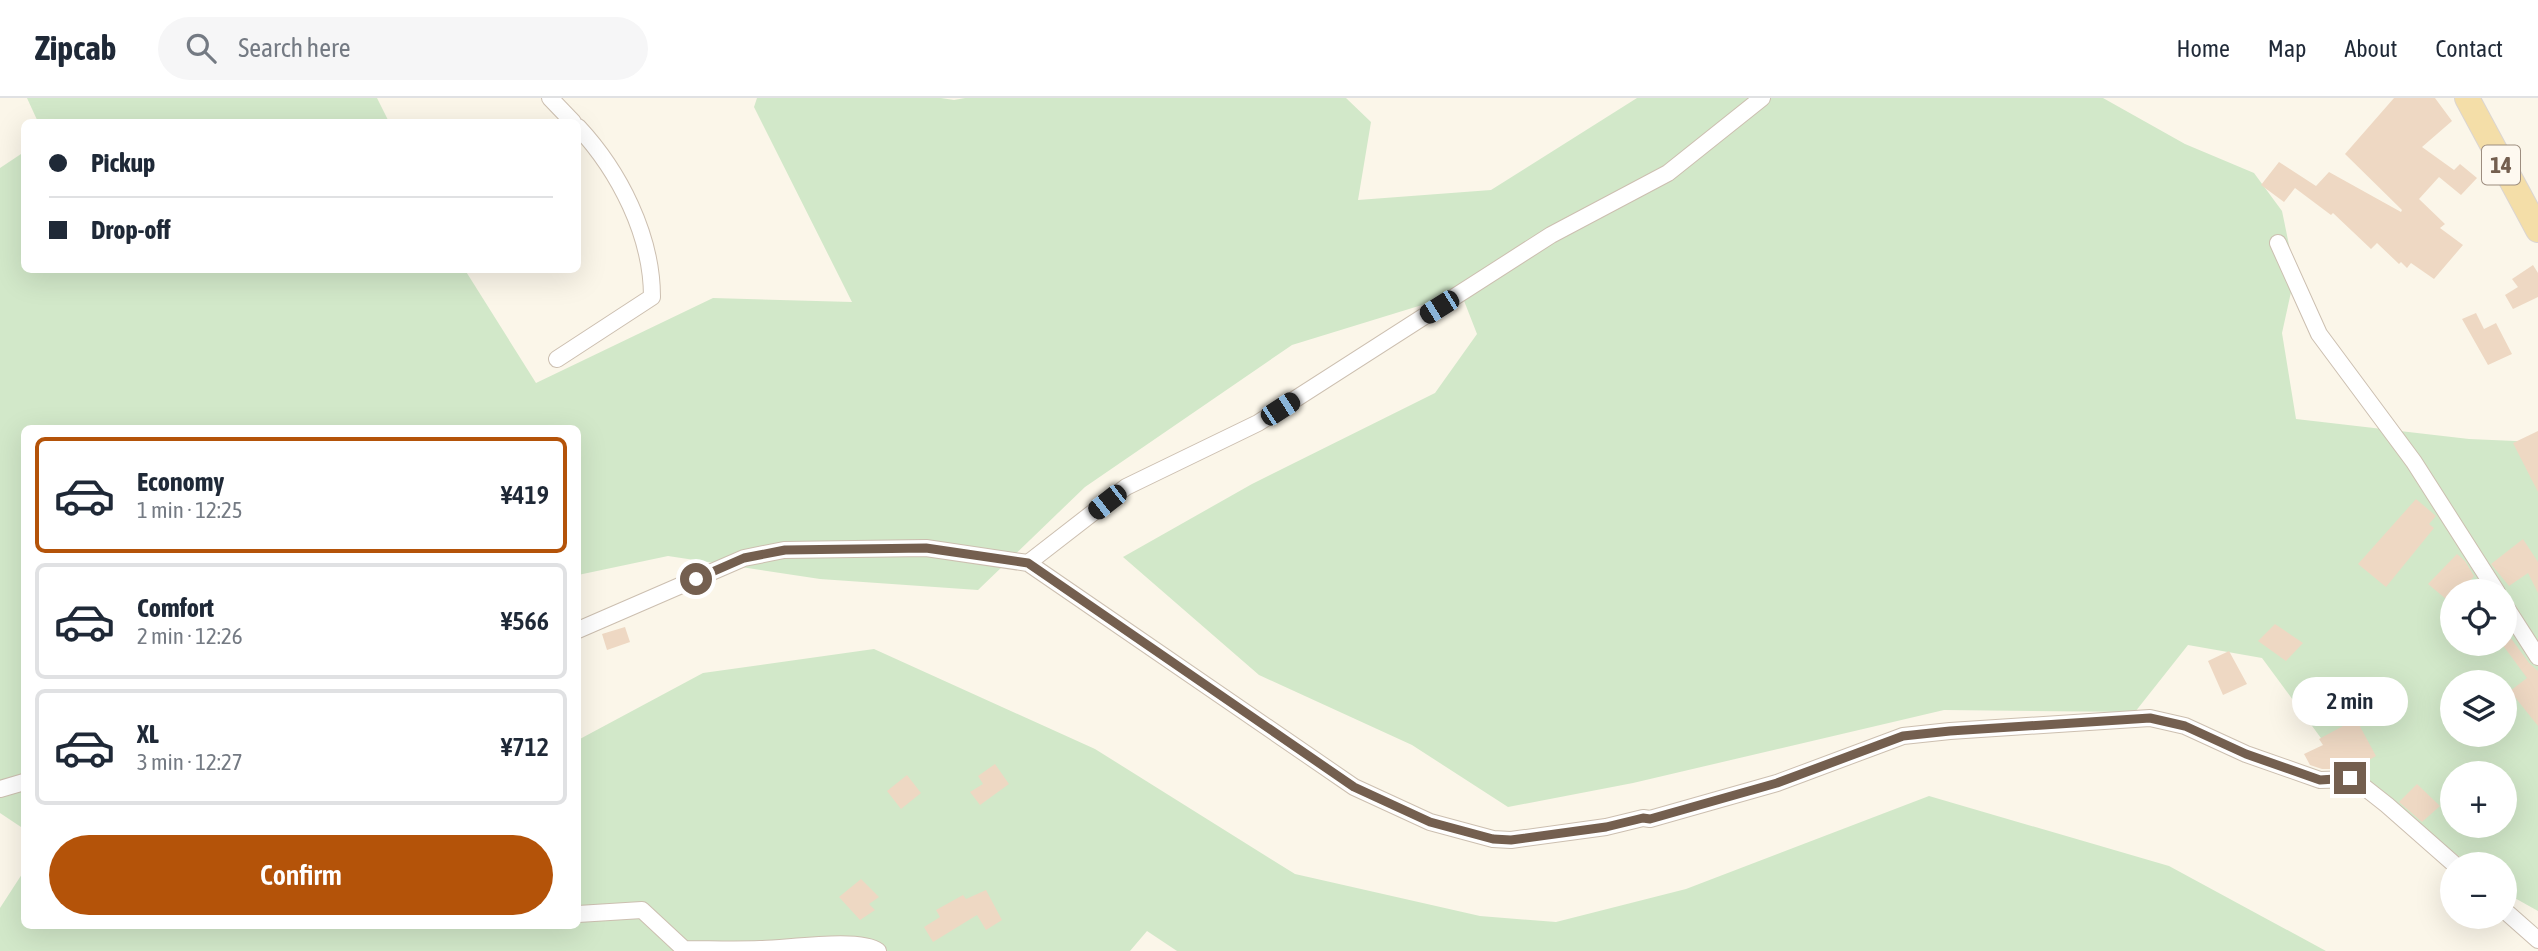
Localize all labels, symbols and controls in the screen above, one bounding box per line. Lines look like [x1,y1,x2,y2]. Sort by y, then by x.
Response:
search box [158,17,648,80]
text: Zipcab [35,29,116,67]
icon: search [182,29,220,67]
text: Search here [238,33,350,63]
text: Home [2176,35,2230,62]
text: Map [2268,35,2306,62]
text: About [2344,35,2397,62]
text: Contact [2435,35,2503,62]
road number: 14 [2482,146,2520,184]
text: Pickup [91,148,155,178]
text: Drop-off [91,215,171,245]
car [1416,287,1463,327]
car [1257,389,1304,429]
icon: car [53,464,116,527]
text: Economy [137,467,224,497]
text: ¥419 [501,480,549,510]
car [1084,481,1131,523]
text: 1 min · 12:25 [137,497,243,523]
route start [680,563,712,595]
map controls [2440,579,2517,929]
button: locate [2440,579,2517,656]
icon: car [53,590,116,653]
text: Comfort [137,593,214,623]
text: ¥566 [501,606,549,636]
text: 2 min · 12:26 [137,623,243,649]
button: layers [2440,670,2517,747]
callout: 2 min [2292,676,2408,726]
text: 2 min [2327,688,2373,714]
icon: car [53,716,116,779]
text: XL [137,719,159,749]
text: ¥712 [501,732,549,762]
text: 3 min · 12:27 [137,749,243,775]
button: + [2440,761,2517,838]
route end [2334,762,2366,794]
button: Confirm [49,835,553,915]
button: − [2440,852,2517,929]

